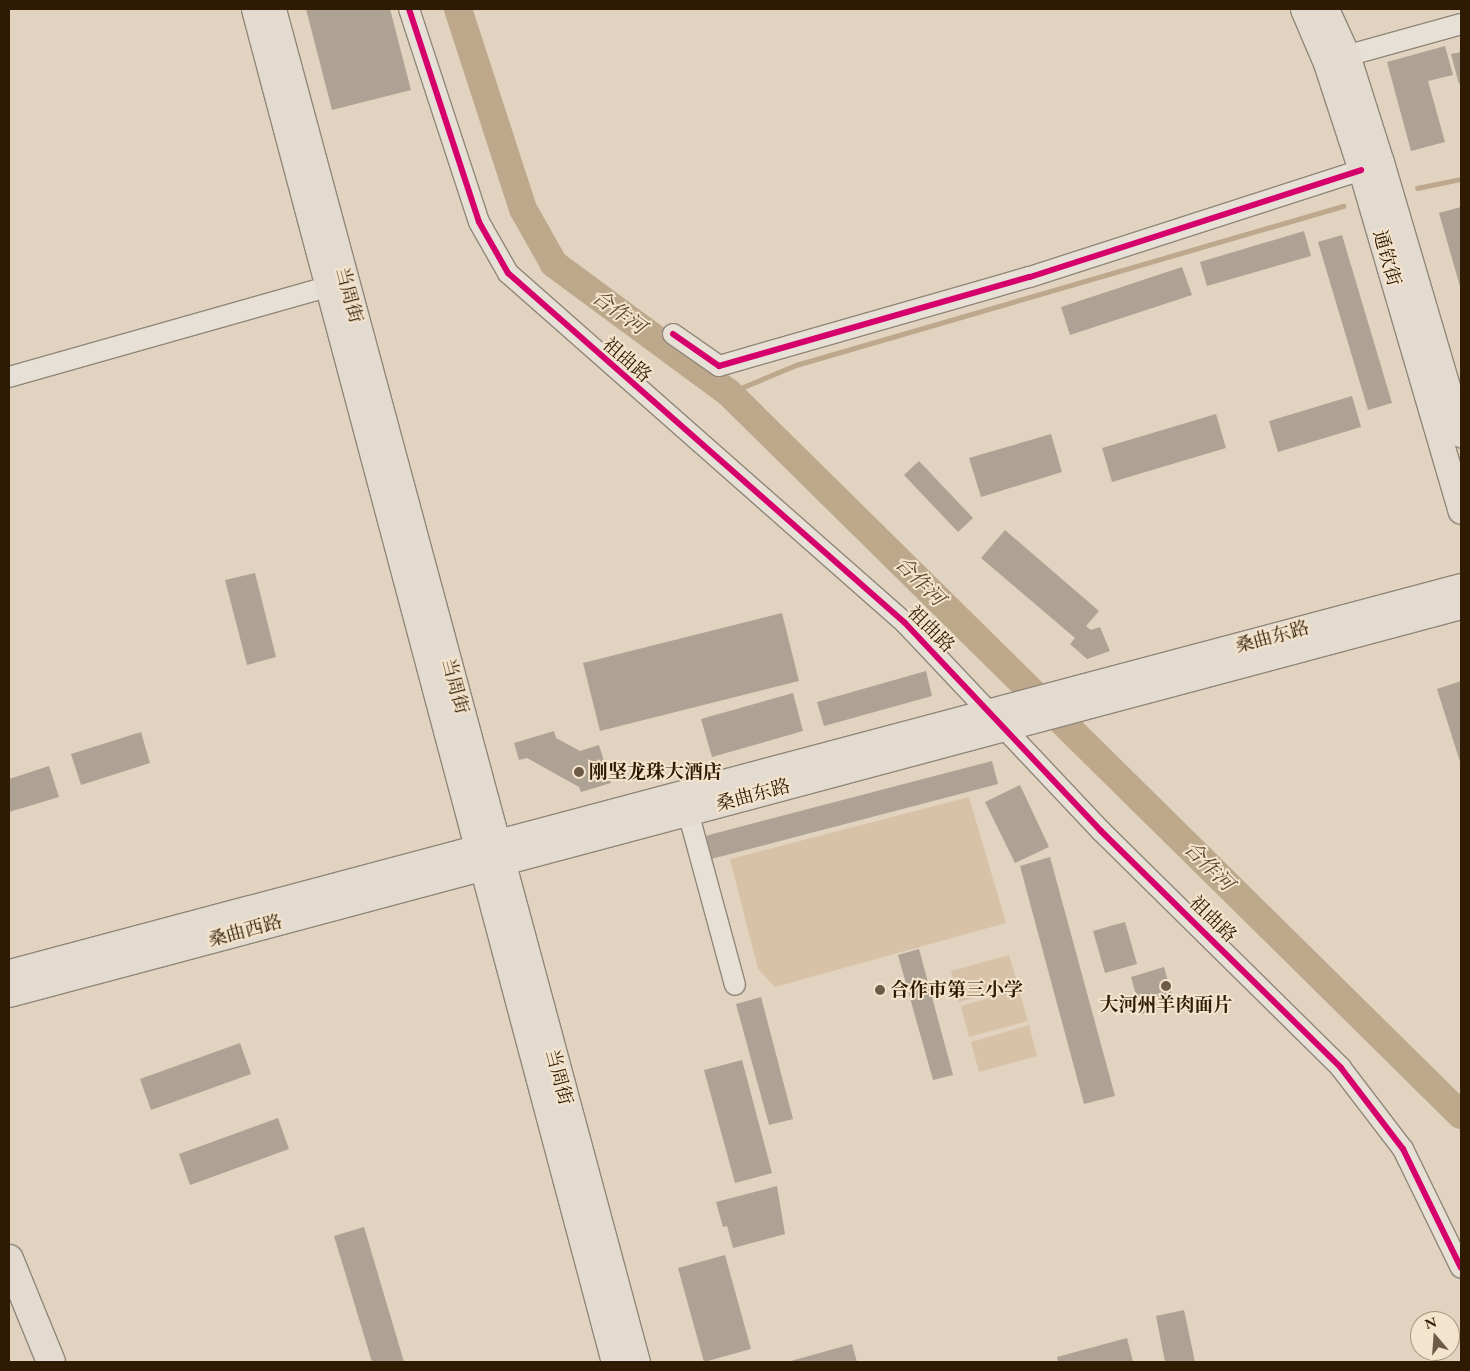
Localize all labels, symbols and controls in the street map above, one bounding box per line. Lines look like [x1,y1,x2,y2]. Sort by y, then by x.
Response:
street label: 通钦街 [1368,227,1406,289]
street label: 当周街 [331,265,367,325]
water label: 合作河 [588,285,650,339]
street label: 祖曲路 [598,333,656,387]
water label: 合作河 [890,551,950,611]
street label: 祖曲路 [903,601,959,657]
street label: 桑曲东路 [1232,616,1312,658]
street label: 当周街 [437,656,473,716]
place label: 刚坚龙珠大酒店 [589,761,722,783]
marker: 刚坚龙珠大酒店 [573,766,585,778]
street label: 桑曲东路 [713,774,793,816]
water label: 合作河 [1179,836,1239,896]
street label: 祖曲路 [1185,891,1241,947]
street label: 桑曲西路 [205,910,285,952]
place label: 合作市第三小学 [890,979,1023,1001]
marker: 大河州羊肉面片 [1160,980,1172,992]
marker: 合作市第三小学 [874,984,886,996]
place label: 大河州羊肉面片 [1100,994,1232,1016]
street label: 当周街 [541,1047,577,1107]
north arrow [1410,1311,1460,1361]
text: N [1422,1312,1439,1333]

